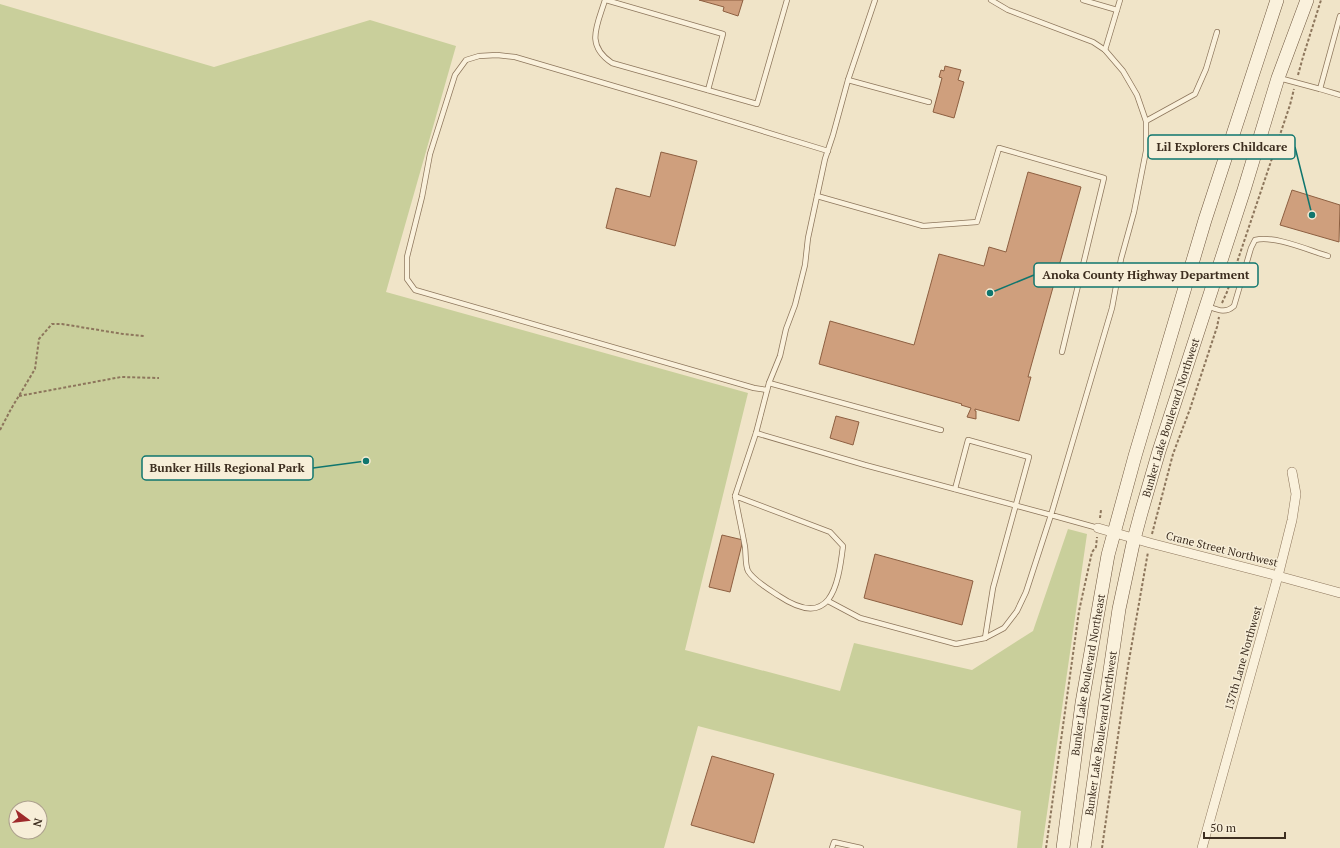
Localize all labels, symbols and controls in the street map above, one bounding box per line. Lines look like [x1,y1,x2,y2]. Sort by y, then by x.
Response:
callout: Lil Explorers Childcare [1148,135,1295,159]
text: Lil Explorers Childcare [1157,139,1288,154]
callout: Anoka County Highway Department [1034,263,1258,287]
text: Anoka County Highway Department [1042,267,1250,282]
street label: Bunker Lake Boulevard Northwest [1139,336,1202,499]
callout: Bunker Hills Regional Park [142,456,313,480]
text: Bunker Hills Regional Park [150,460,305,475]
street label: Crane Street Northwest [1165,528,1279,570]
street label: Bunker Lake Boulevard Northeast [1068,593,1108,757]
street label: 137th Lane Northwest [1221,604,1265,712]
street label: Bunker Lake Boulevard Northwest [1082,650,1120,817]
north arrow [8,800,48,840]
scale bar [1204,814,1285,840]
text: N [30,817,46,829]
text: 50 m [1210,820,1237,835]

